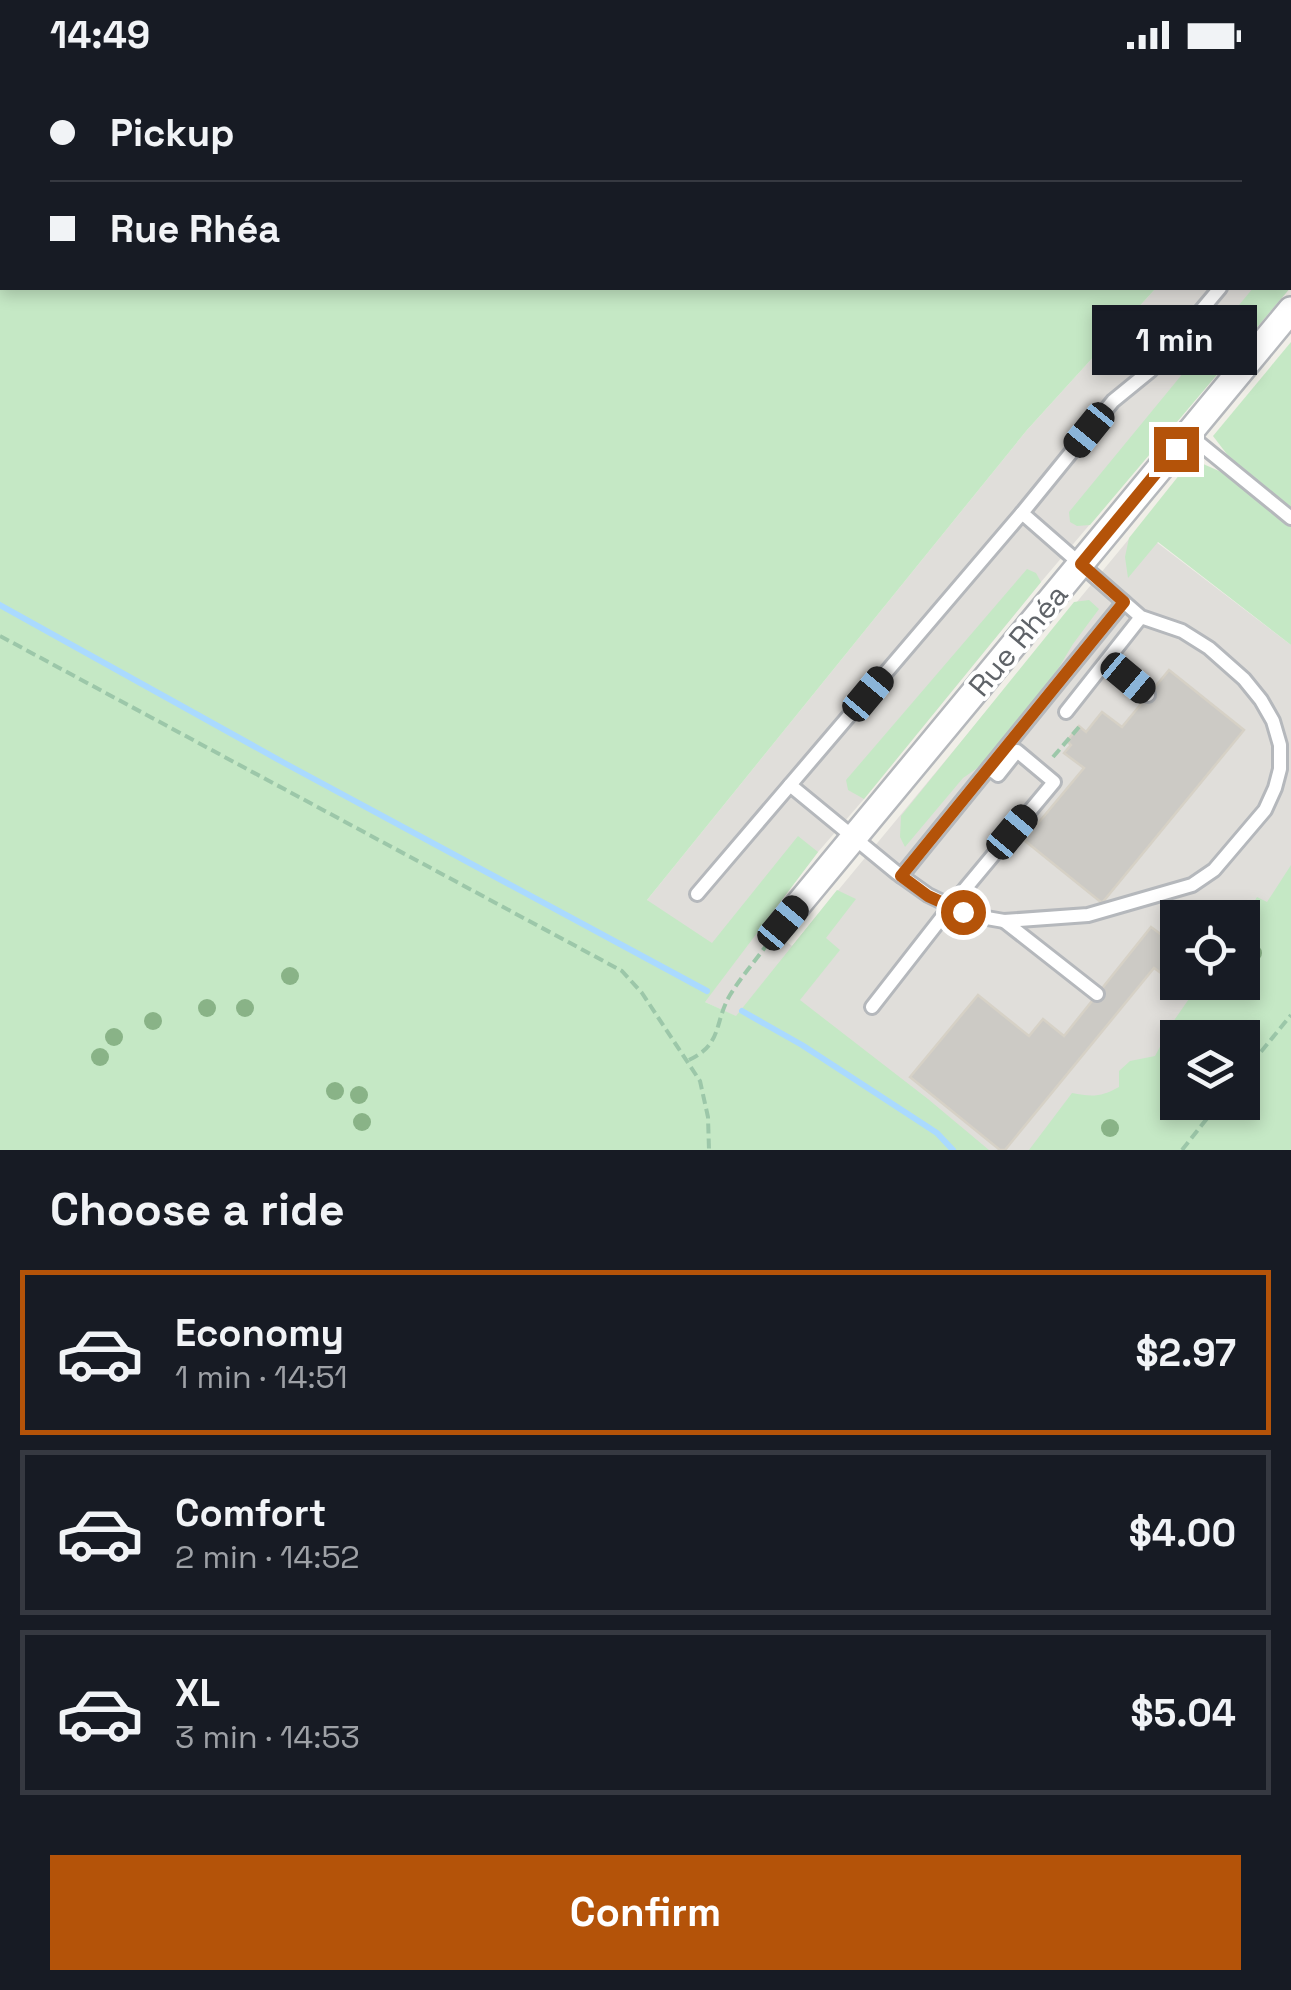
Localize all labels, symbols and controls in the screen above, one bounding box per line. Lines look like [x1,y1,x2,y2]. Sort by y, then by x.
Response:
text: 14:49 [50,11,150,59]
text: Pickup [110,109,234,157]
text: Rue Rhéa [110,205,280,253]
callout: 1 min [1094,304,1258,374]
text: 1 min [1135,320,1214,360]
car [1058,397,1120,463]
route end [1154,427,1199,472]
street label: Rue Rhéa [960,576,1076,704]
car [1095,647,1161,709]
car [837,661,899,727]
car [981,799,1043,865]
car [752,890,814,956]
route start [941,890,986,935]
map controls [1160,900,1260,1120]
button: locate [1160,900,1260,1000]
button: layers [1160,1020,1260,1120]
text: Choose a ride [50,1181,345,1238]
icon: car [55,1308,145,1398]
text: Economy [175,1309,344,1357]
text: $2.97 [1135,1329,1236,1377]
text: 1 min · 14:51 [175,1357,348,1397]
icon: car [55,1488,145,1578]
text: Comfort [175,1489,326,1537]
text: $4.00 [1129,1509,1236,1557]
text: 2 min · 14:52 [175,1537,360,1577]
icon: car [55,1668,145,1758]
text: XL [175,1669,220,1717]
text: $5.04 [1131,1689,1236,1737]
text: 3 min · 14:53 [175,1717,360,1757]
button: Confirm [50,1855,1241,1970]

